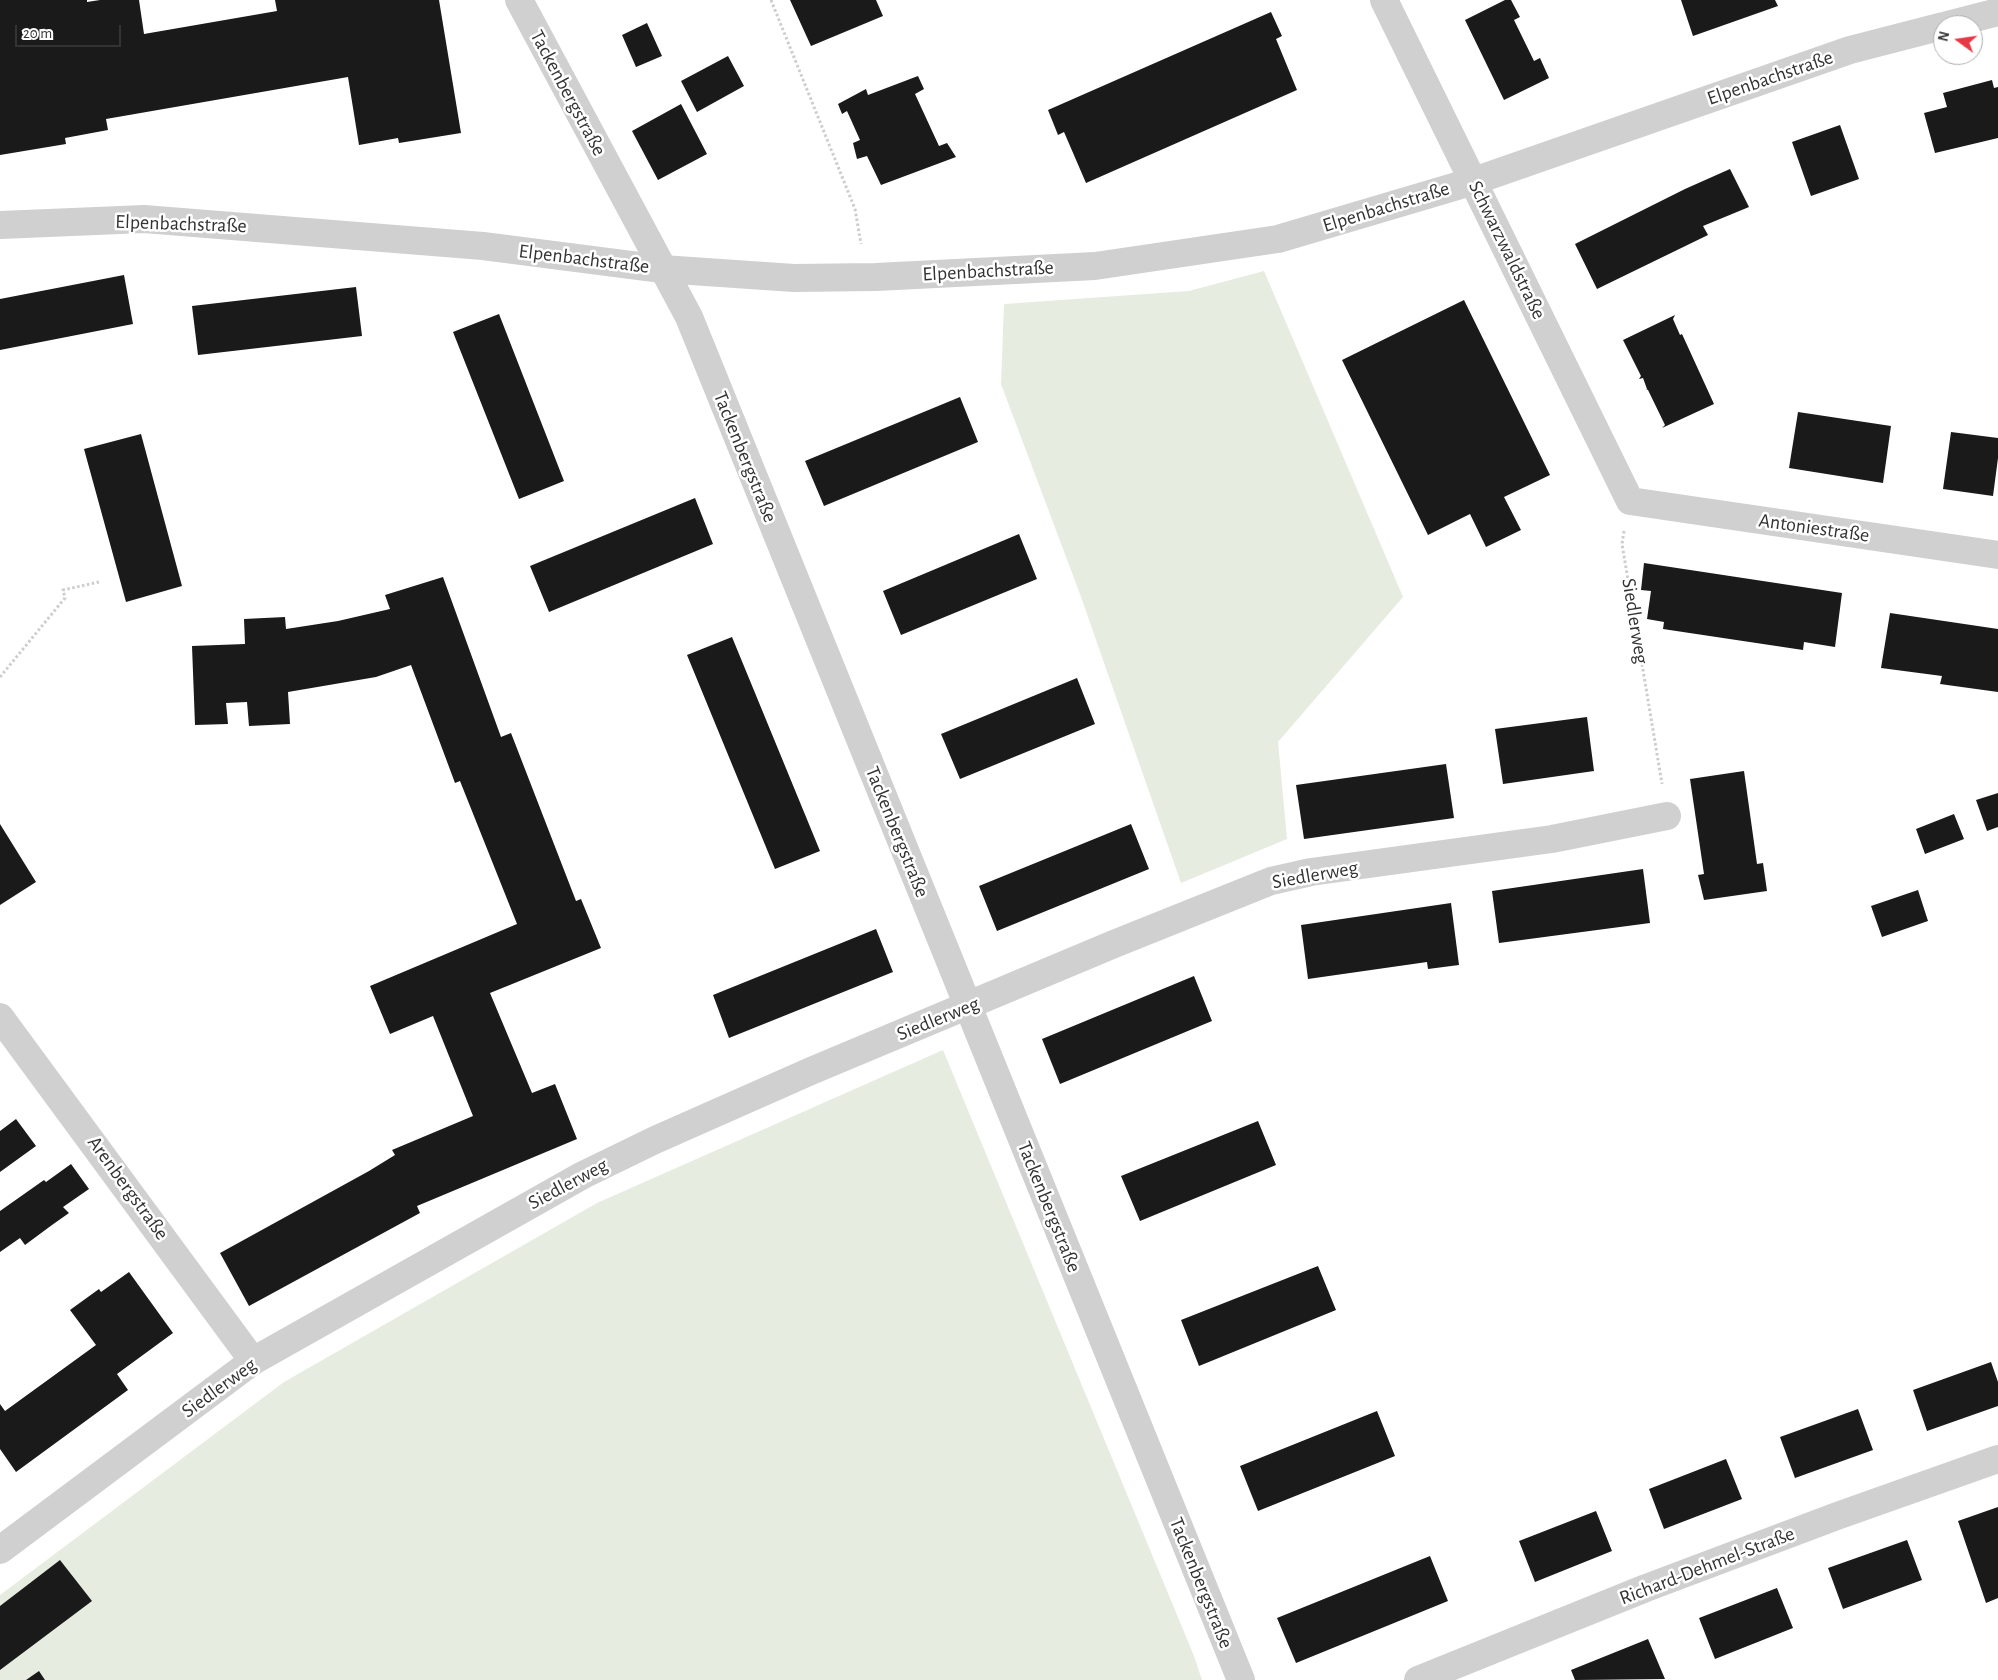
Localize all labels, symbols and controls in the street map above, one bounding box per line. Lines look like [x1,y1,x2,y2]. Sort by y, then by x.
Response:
scale bar [18,15,124,47]
north arrow [1933,15,1983,65]
text: 20 m [23,26,52,41]
street label: Tackenbergstraße [525,26,611,160]
text: N [1936,30,1952,43]
street label: Elpenbachstraße [1704,45,1836,111]
street label: Elpenbachstraße [1320,176,1452,238]
street label: Schwarzwaldstraße [1463,177,1551,323]
street label: Elpenbachstraße [115,210,247,238]
street label: Elpenbachstraße [517,239,651,279]
street label: Elpenbachstraße [922,256,1054,286]
street label: Tackenbergstraße [708,388,782,526]
street label: Antoniestraße [1757,508,1871,548]
street label: Siedlerweg [1616,576,1654,666]
street label: Tackenbergstraße [860,763,934,901]
street label: Siedlerweg [1270,856,1360,894]
street label: Siedlerweg [893,992,983,1046]
street label: Arenbergstraße [82,1131,174,1245]
street label: Tackenbergstraße [1012,1138,1086,1276]
street label: Siedlerweg [524,1153,612,1215]
street label: Siedlerweg [177,1353,261,1423]
street label: Tackenbergstraße [1164,1514,1238,1652]
street label: Richard-Dehmel-Straße [1616,1522,1798,1610]

